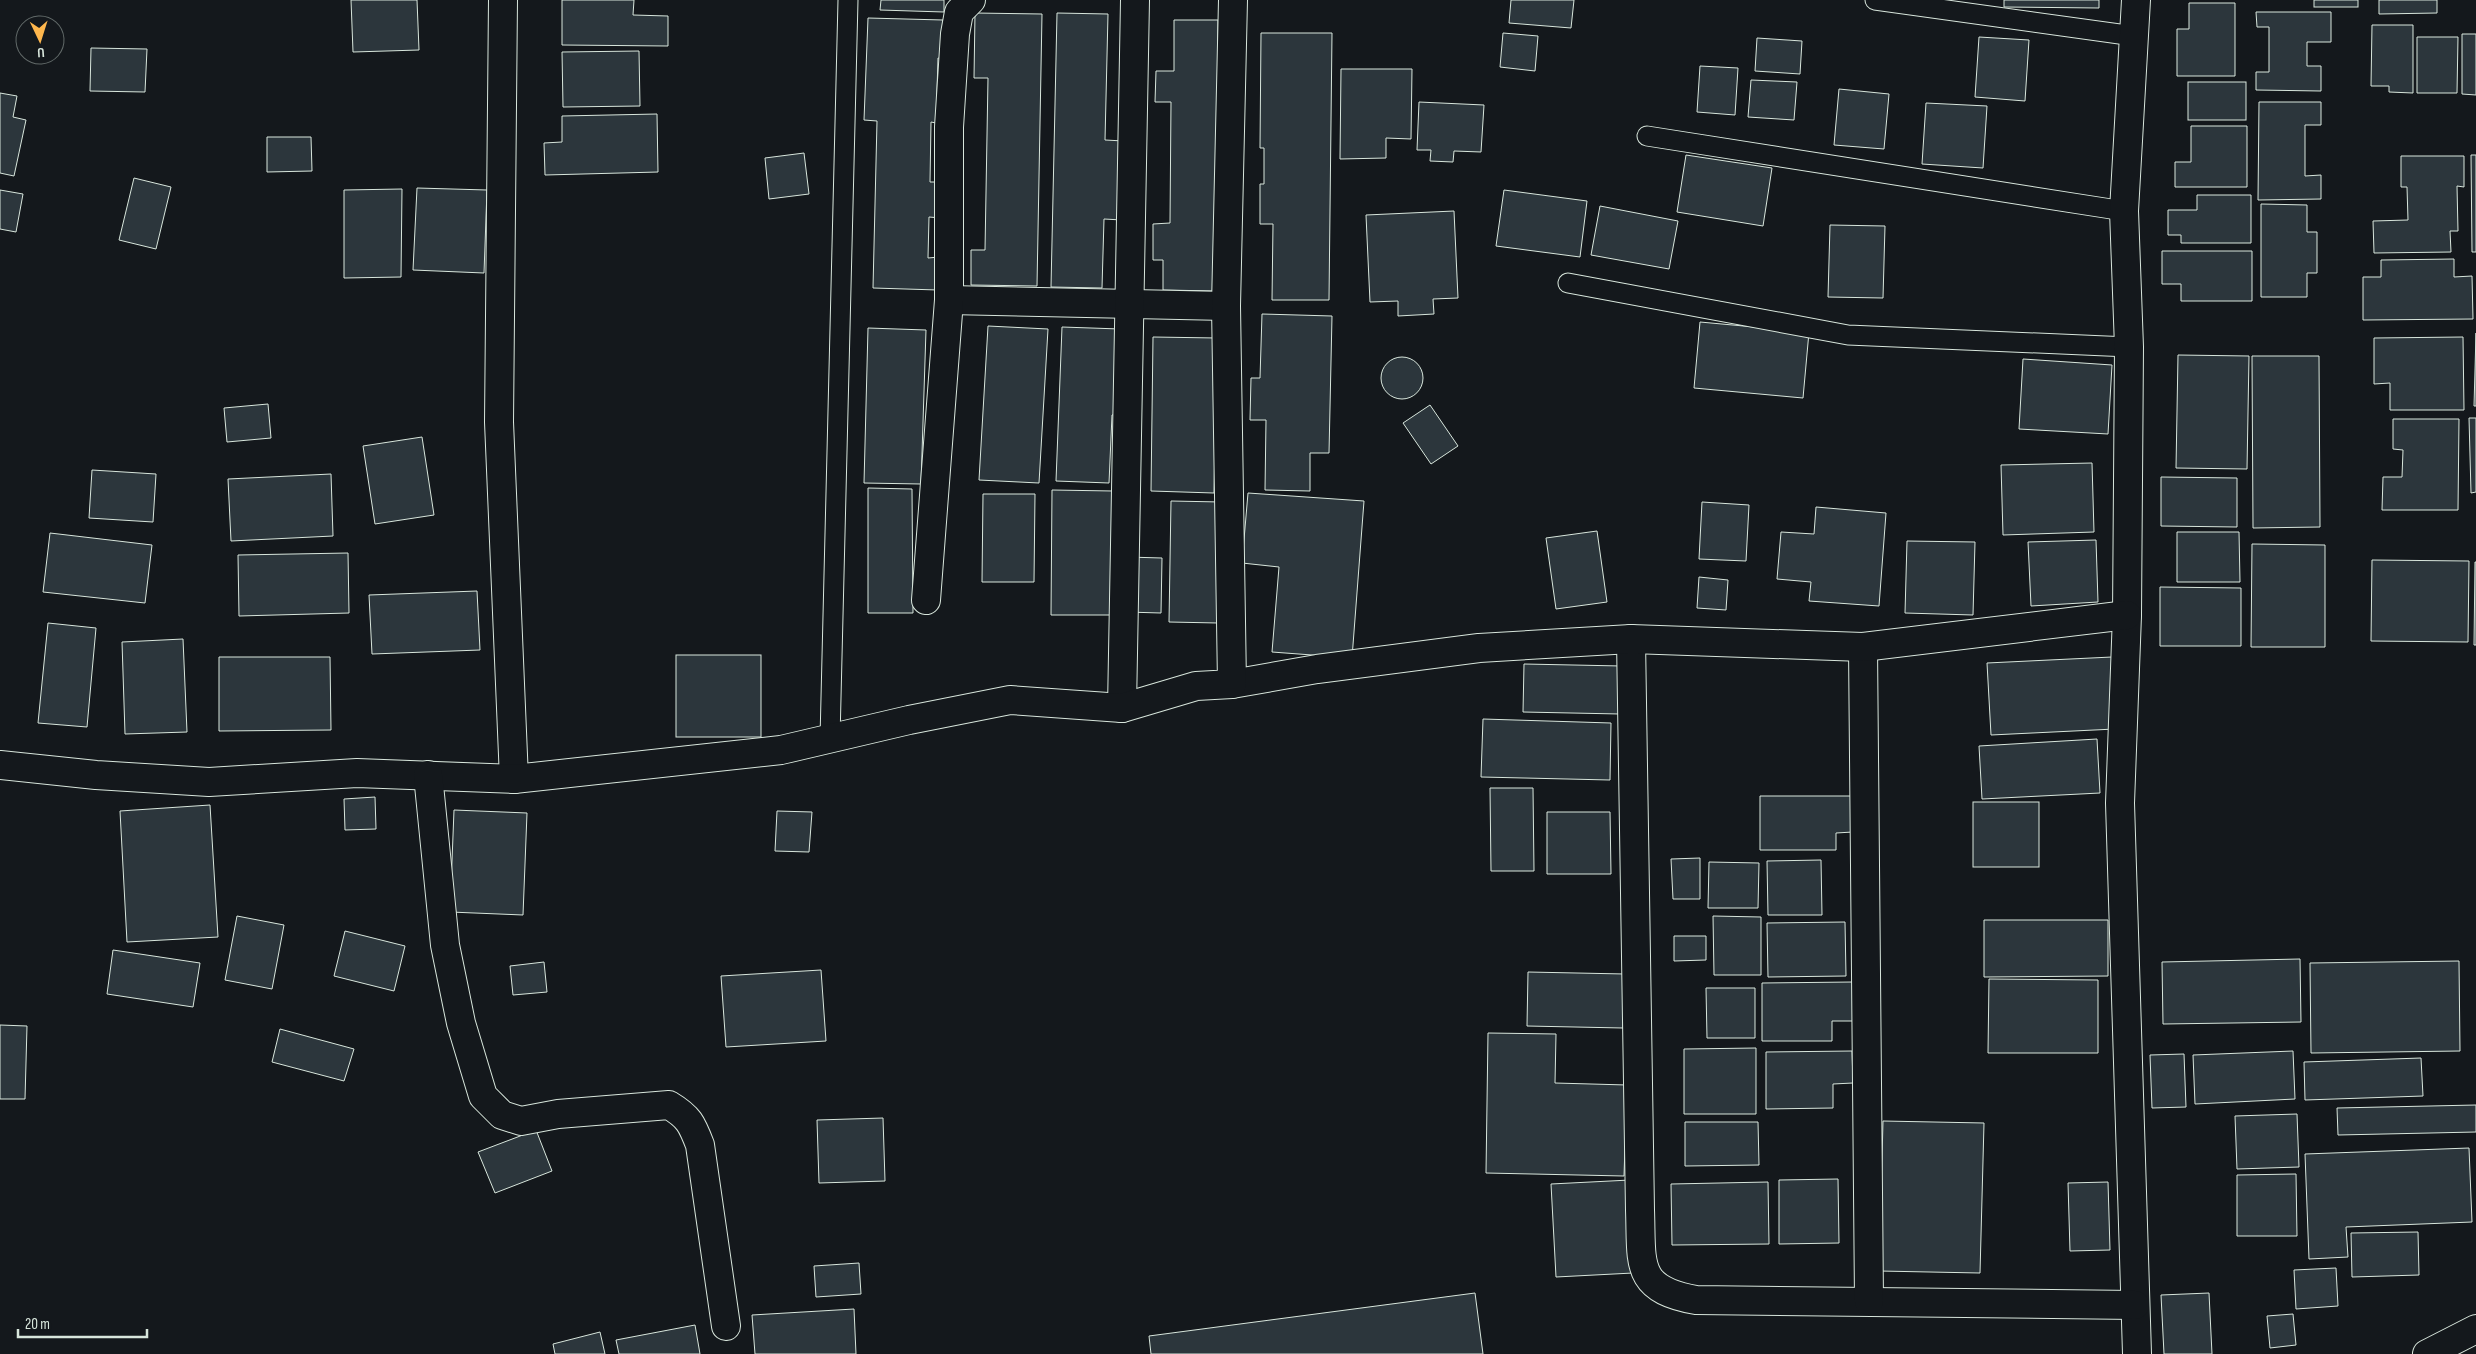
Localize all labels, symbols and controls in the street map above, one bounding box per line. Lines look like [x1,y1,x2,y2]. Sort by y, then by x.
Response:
north arrow [15,15,65,65]
text: U [37,44,45,61]
scale bar [18,1306,146,1338]
text: 20 m [25,1315,50,1334]

